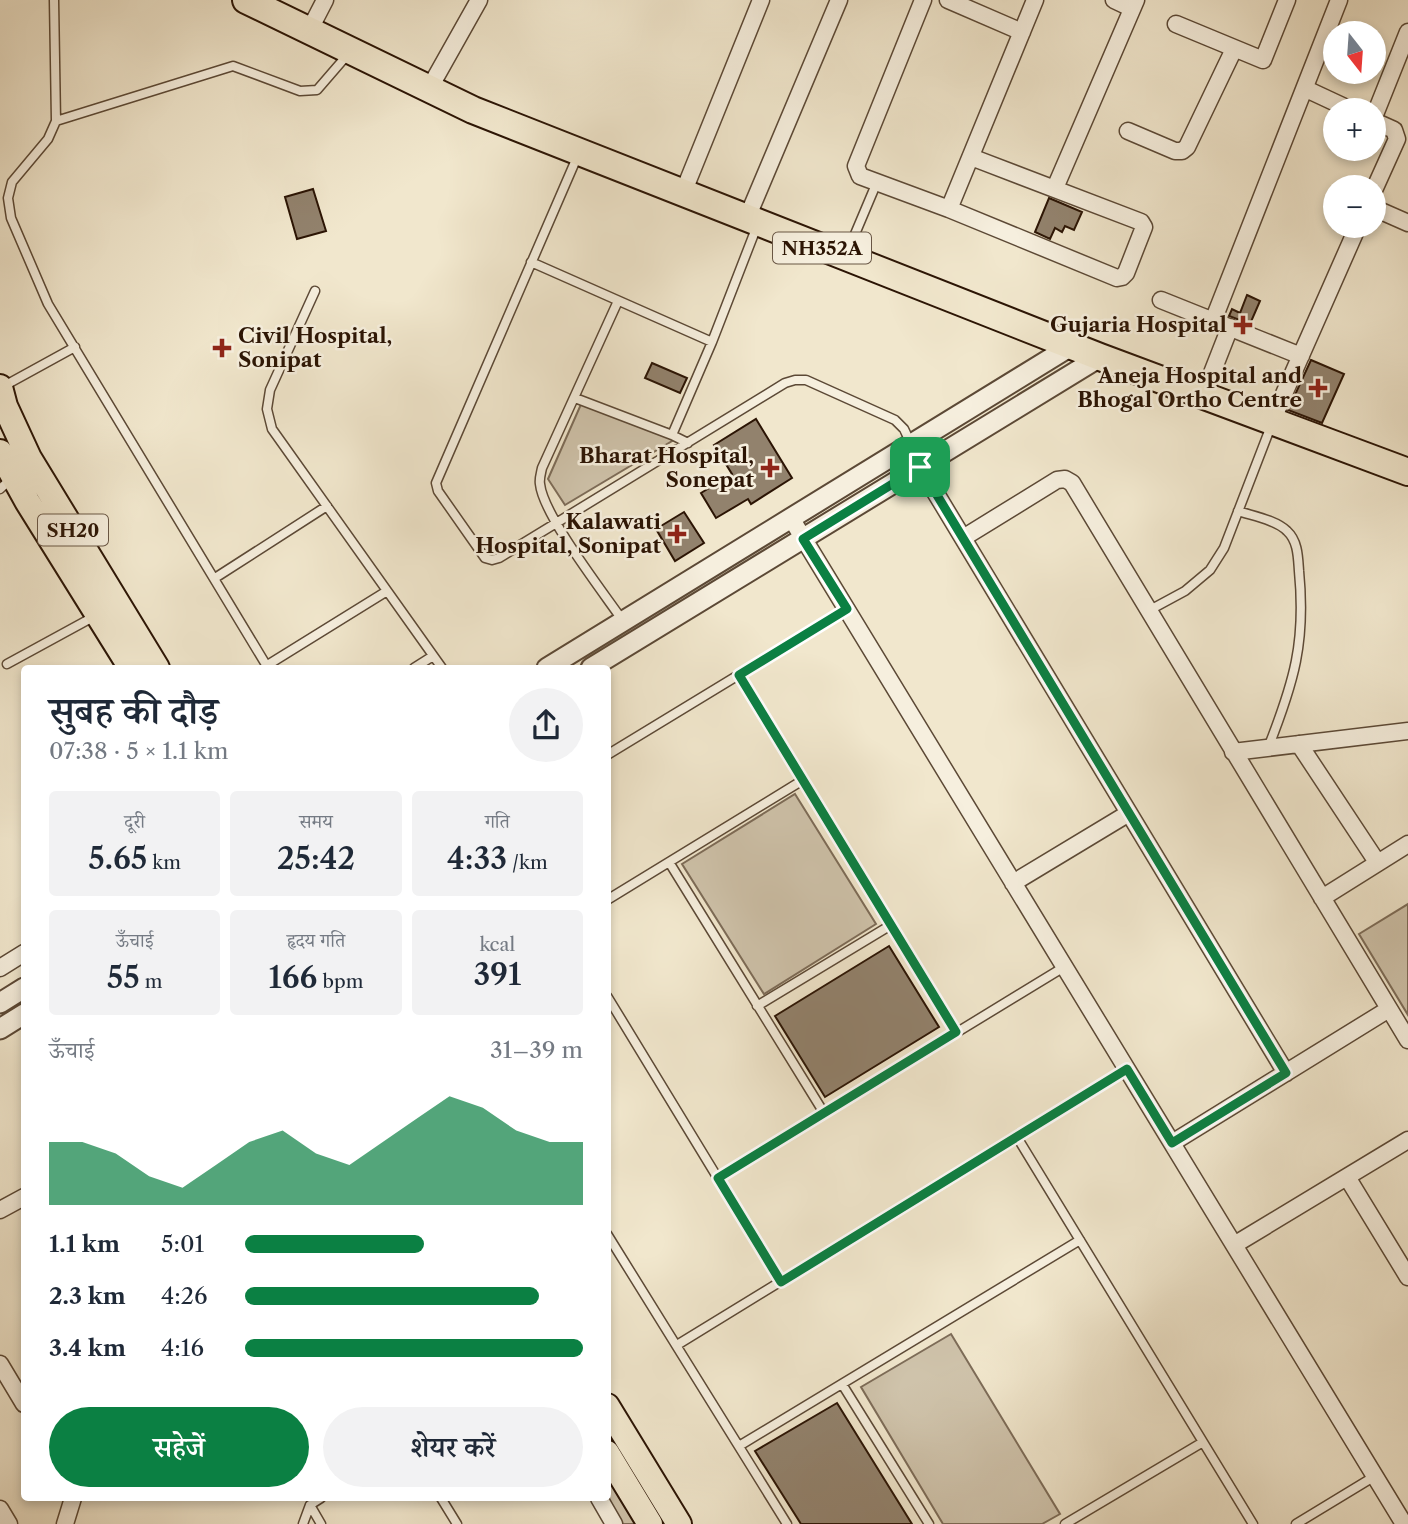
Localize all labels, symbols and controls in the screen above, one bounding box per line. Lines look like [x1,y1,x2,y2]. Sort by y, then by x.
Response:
north arrow [1323,21,1386,84]
map controls [1323,21,1386,238]
button: + [1323,98,1386,161]
button: − [1323,175,1386,238]
road number: NH352A [773,232,871,264]
place label: Gujaria Hospital [1050,312,1227,337]
marker: Gujaria Hospital [1233,315,1253,335]
place label: Civil Hospital, Sonipat [238,323,392,372]
marker: Civil Hospital, Sonipat [212,338,232,358]
place label: Aneja Hospital and Bhogal Ortho Centre [1077,363,1302,412]
marker: Aneja Hospital and Bhogal Ortho Centre [1308,378,1328,398]
pin [890,437,950,497]
place label: Bharat Hospital, Sonepat [579,443,755,492]
icon: arrive [901,448,939,486]
marker: Bharat Hospital, Sonepat [760,458,780,478]
place label: Kalawati Hospital, Sonipat [475,509,662,558]
road number: SH20 [38,514,108,545]
marker: Kalawati Hospital, Sonipat [667,524,687,544]
text: सुबह की दौड़ [49,687,218,734]
button: share [509,688,583,762]
text: 07:38 · 5 × 1.1 km [49,737,228,765]
text: दूरी [124,810,145,833]
text: समय [299,810,333,833]
text: गति [485,810,510,833]
text: 5.65 [88,840,147,877]
text: 25:42 [277,840,355,877]
text: 4:33 [447,840,507,877]
text: km [147,851,181,874]
text: /km [507,851,548,874]
text: ऊँचाई [116,929,153,952]
text: हृदय गति [287,929,345,952]
text: kcal [479,933,515,956]
text: 391 [473,956,521,993]
text: 55 [107,959,140,996]
text: 166 [269,959,317,996]
text: m [140,970,163,993]
text: bpm [317,970,363,993]
text: ऊँचाई [49,1036,94,1064]
text: 31–39 m [490,1036,583,1064]
text: 1.1 km [49,1230,120,1258]
text: 5:01 [161,1230,204,1258]
text: 2.3 km [49,1282,126,1310]
text: 4:26 [161,1282,207,1310]
text: 3.4 km [49,1334,126,1362]
text: 4:16 [161,1334,204,1362]
button: सहेजें [49,1407,309,1487]
button: शेयर करें [323,1407,583,1487]

